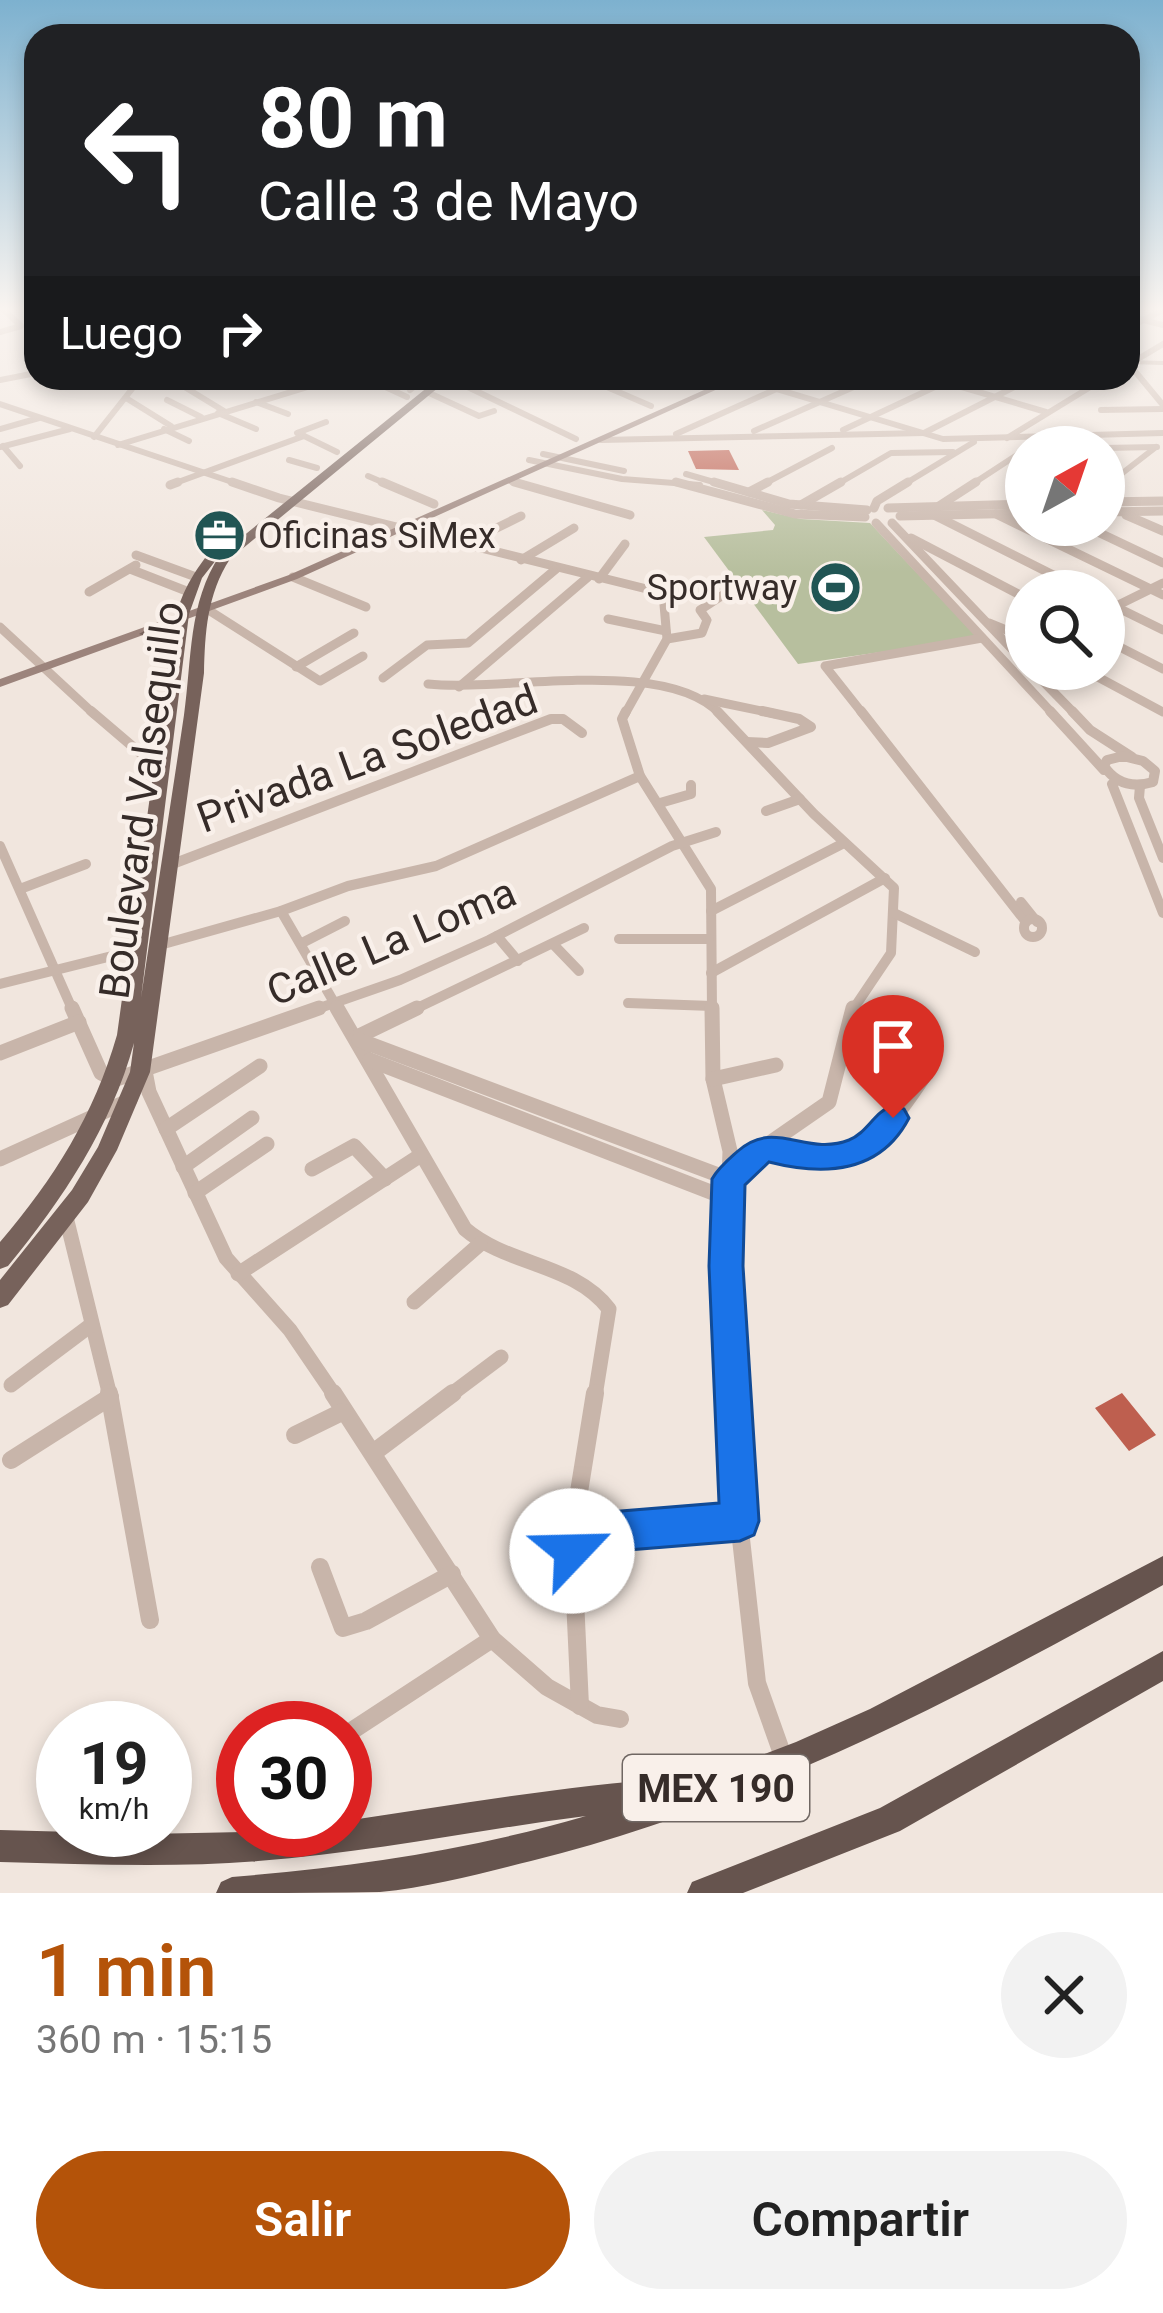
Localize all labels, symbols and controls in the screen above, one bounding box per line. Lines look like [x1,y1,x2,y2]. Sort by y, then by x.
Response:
text: 80 m [258,69,448,168]
icon: left [60,72,216,228]
text: Calle 3 de Mayo [258,170,639,233]
icon: right [207,300,273,366]
text: Luego [60,307,183,360]
north arrow [1005,426,1125,546]
map controls [1005,426,1125,690]
office icon: Oficinas SiMex [191,507,247,563]
place label: Oficinas SiMex [258,515,496,557]
sports icon: Sportway [808,559,864,615]
place label: Sportway [647,567,797,609]
button: search [1005,570,1125,690]
street label: Boulevard Valsequillo [89,598,194,1002]
street label: Privada La Soledad [190,674,544,843]
street label: Calle La Loma [259,867,523,1016]
pin [842,995,944,1118]
icon: arrive [860,1013,926,1079]
position arrow [509,1488,635,1614]
speed limit sign: 30 [216,1701,372,1857]
text: 19 [80,1728,148,1799]
road number: MEX 190 [623,1755,809,1821]
text: km/h [79,1791,149,1826]
text: 1 min [36,1929,217,2014]
button: close [1001,1932,1127,2058]
text: 360 m · 15:15 [36,2017,272,2063]
button: Salir [36,2151,570,2289]
button: Compartir [594,2151,1127,2289]

